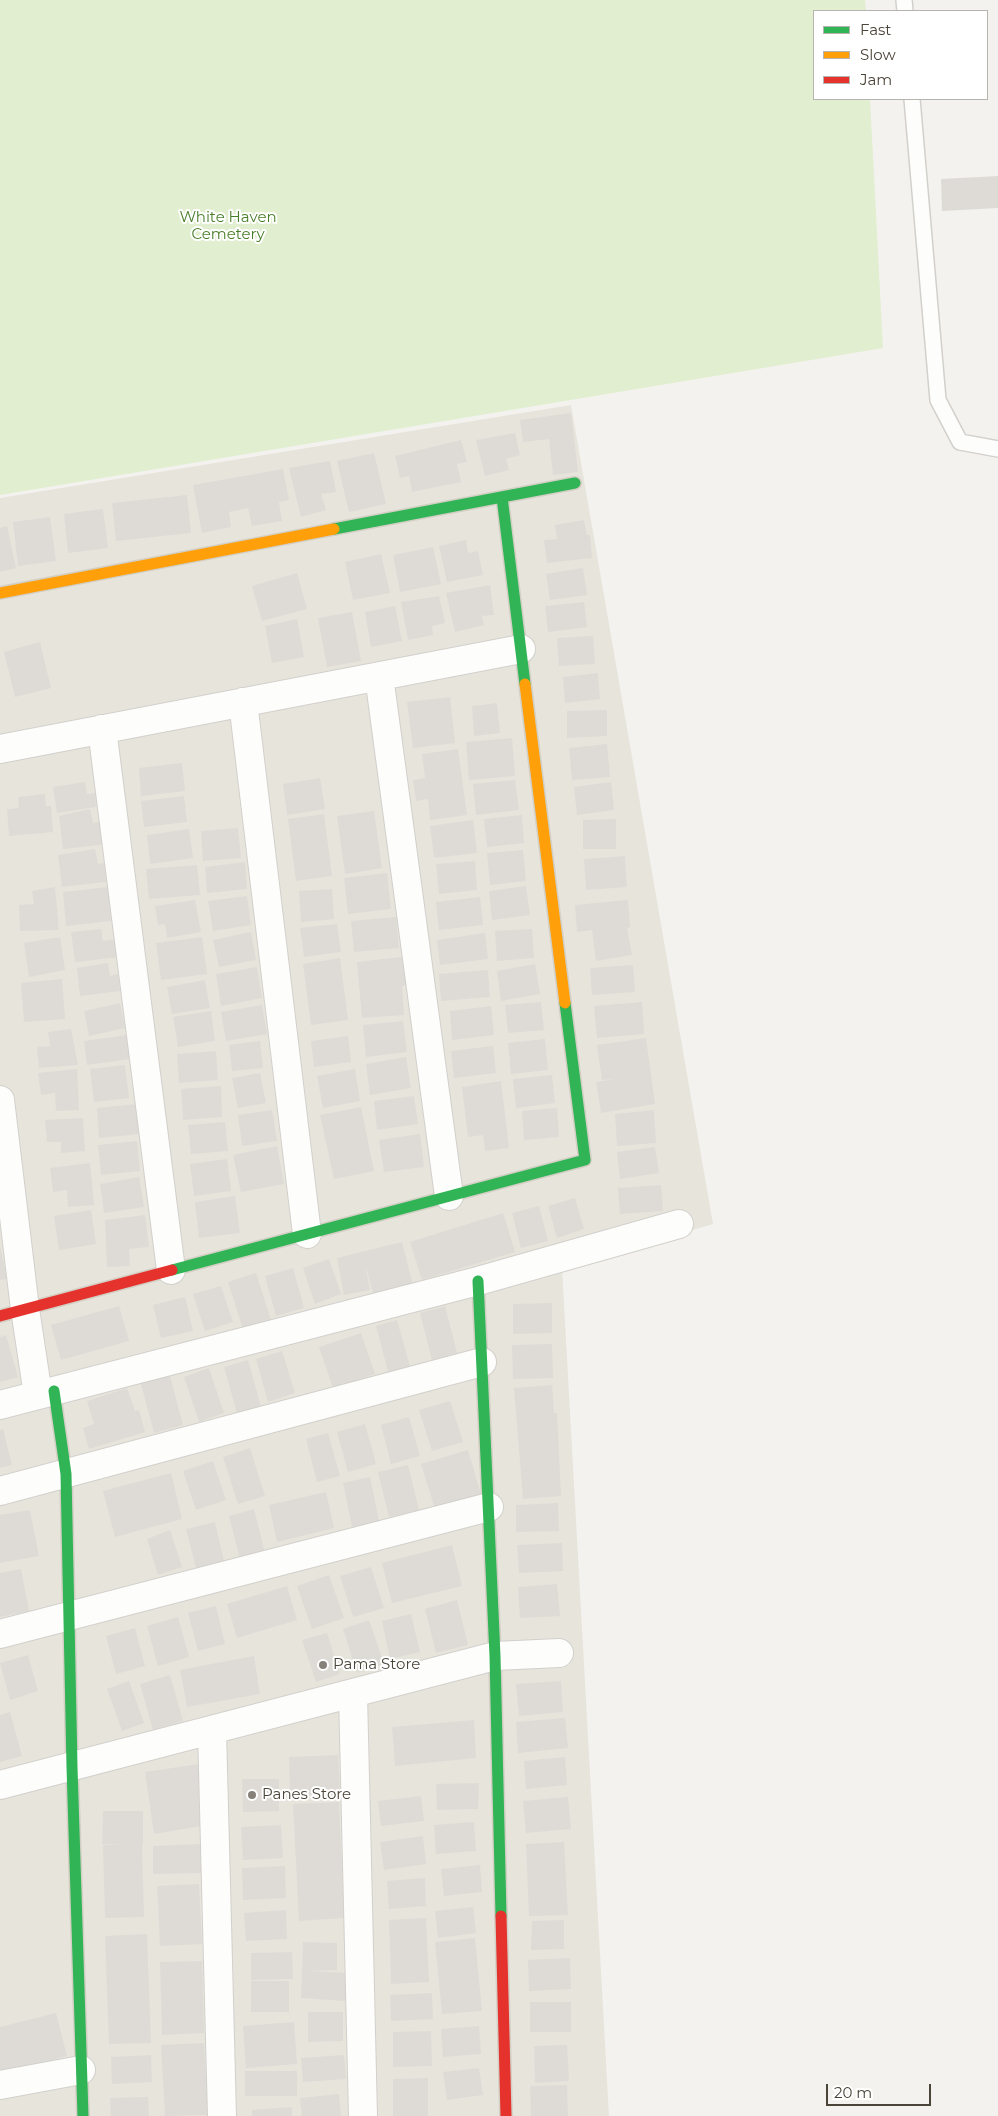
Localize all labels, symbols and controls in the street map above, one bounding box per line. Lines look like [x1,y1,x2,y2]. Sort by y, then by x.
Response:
legend [813,10,988,100]
text: Fast [860,20,891,39]
text: Slow [860,45,896,64]
text: Jam [860,70,892,89]
park label: White Haven Cemetery [179,209,277,244]
place label: Pama Store [333,1656,420,1674]
marker: Pama Store [317,1659,329,1671]
place label: Panes Store [262,1786,351,1804]
marker: Panes Store [246,1789,258,1801]
scale bar [828,2074,933,2106]
text: 20 m [834,2083,872,2102]

